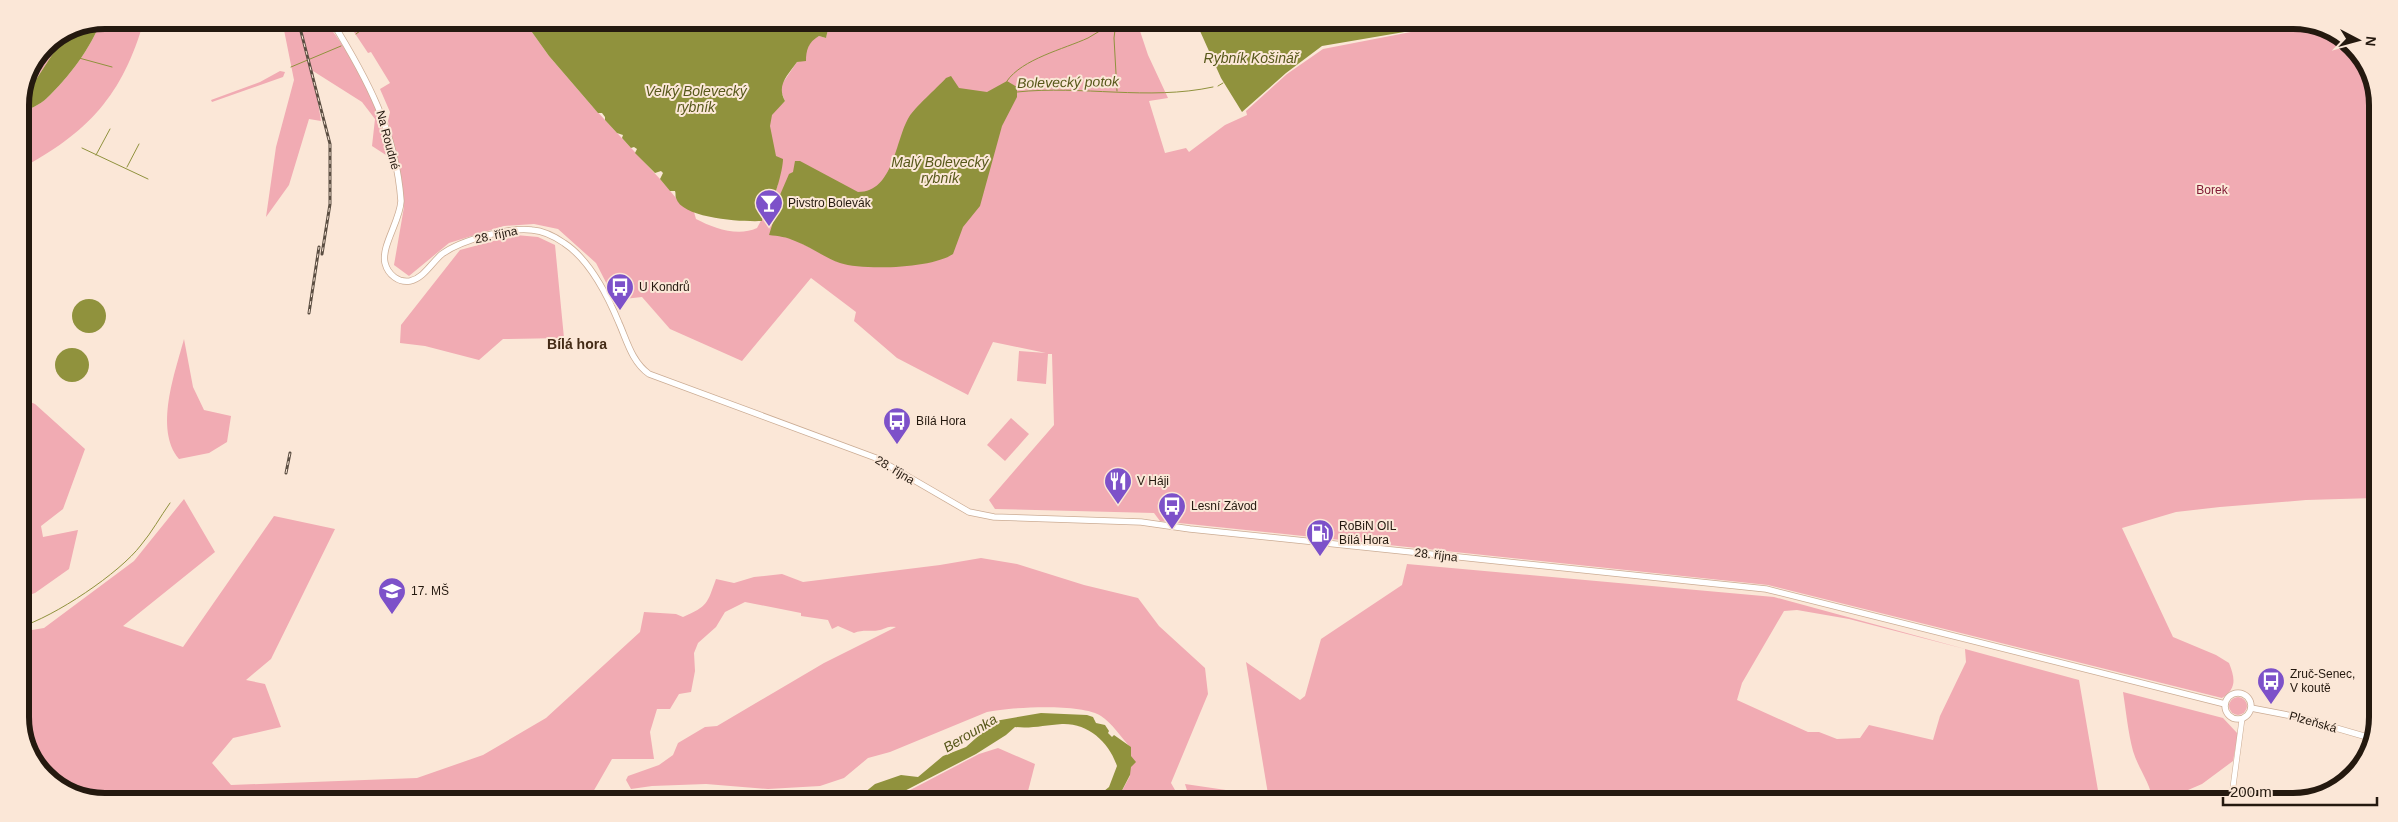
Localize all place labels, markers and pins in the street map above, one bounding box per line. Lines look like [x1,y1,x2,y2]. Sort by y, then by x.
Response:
bar icon: Pivstro Bolevák [754,188,784,227]
place label: Pivstro Bolevák [788,196,872,210]
bus stop icon: U Kondrů [605,272,635,311]
place label: U Kondrů [639,280,690,294]
bus stop icon: Bílá Hora [882,406,912,445]
place label: Bílá Hora [916,414,966,428]
restaurant icon: V Háji [1103,466,1133,505]
place label: V Háji [1137,474,1169,488]
bus stop icon: Lesní Závod [1157,491,1187,530]
place label: Lesní Závod [1191,499,1257,513]
fuel station icon: RoBiN OIL Bílá Hora [1305,518,1335,557]
place label: RoBiN OIL Bílá Hora [1339,519,1397,547]
school or university icon: 17. MŠ [377,576,407,615]
place label: 17. MŠ [411,583,449,598]
bus stop icon: Zruč-Senec, V koutě [2256,666,2286,705]
place label: Zruč-Senec, V koutě [2290,667,2355,695]

